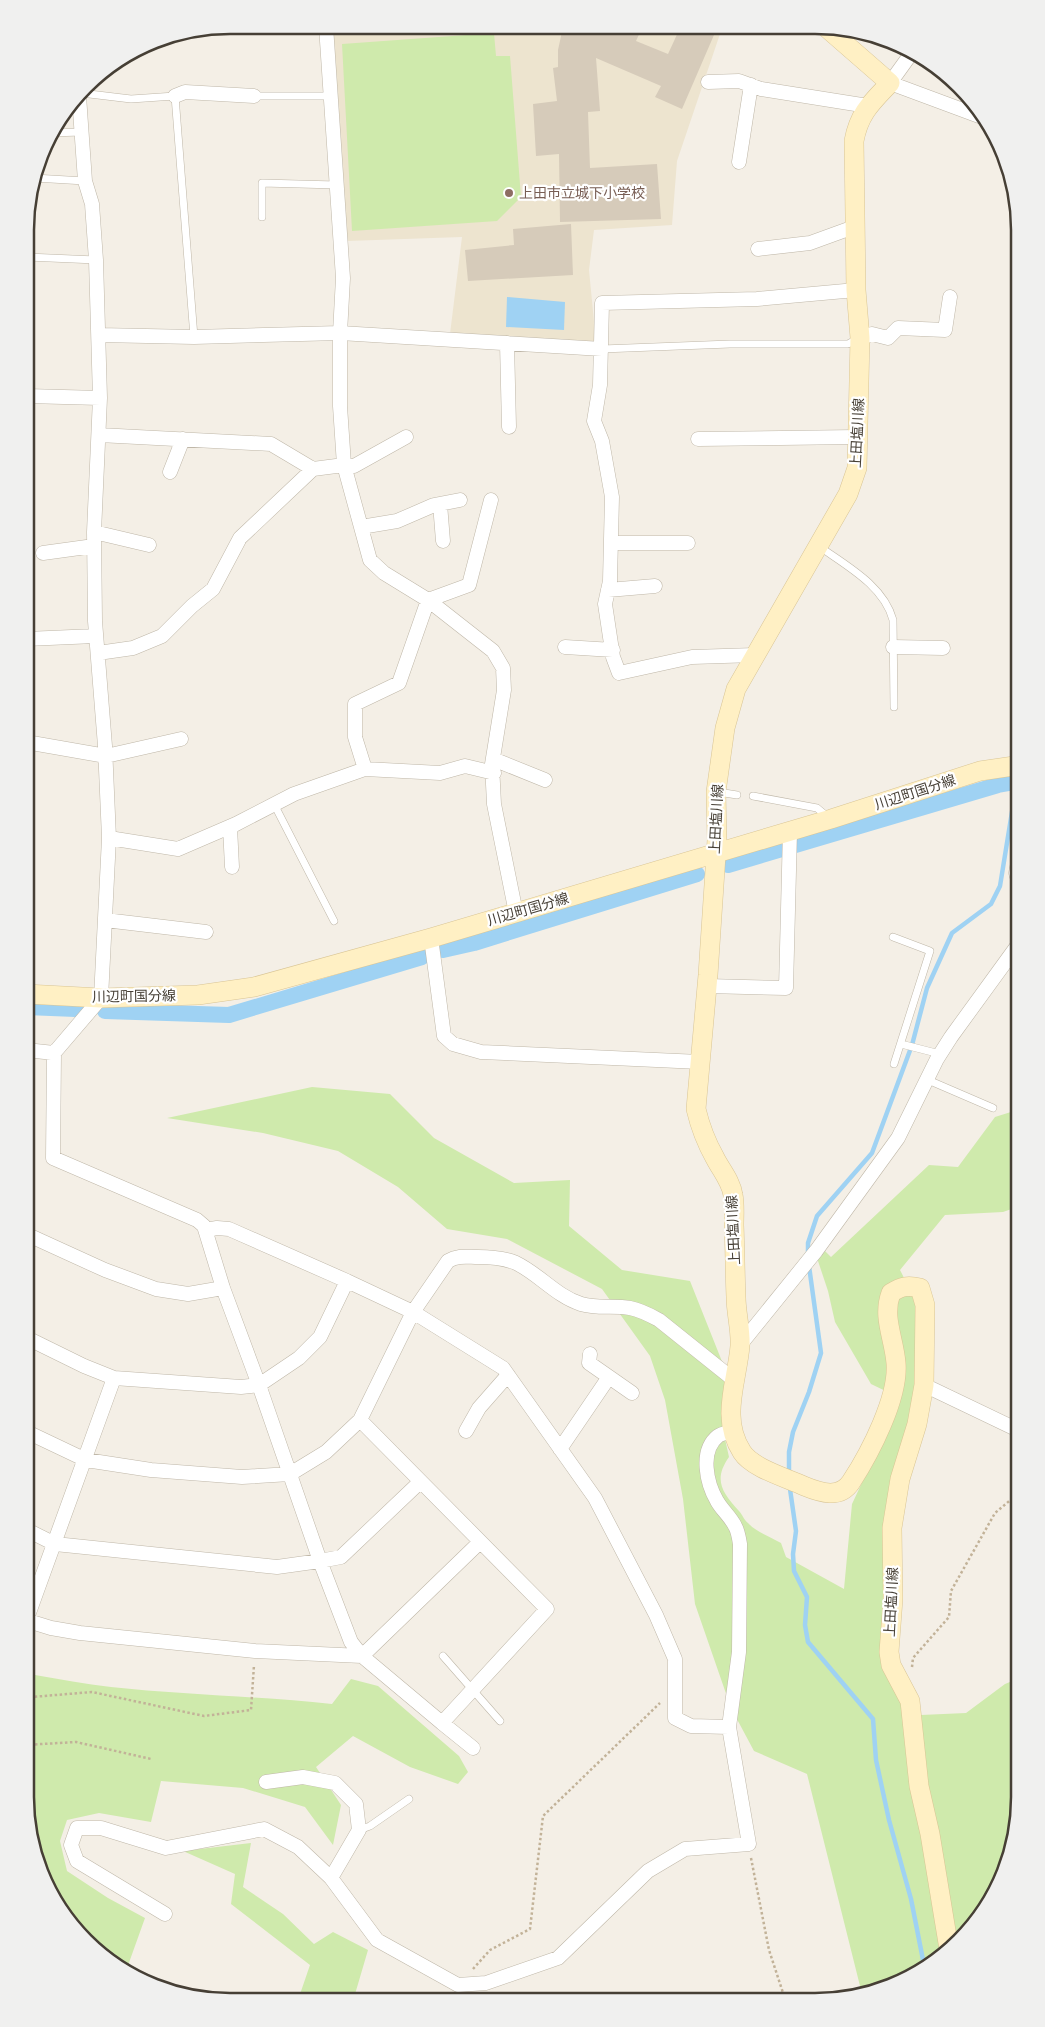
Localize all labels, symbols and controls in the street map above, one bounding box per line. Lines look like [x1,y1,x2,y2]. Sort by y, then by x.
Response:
place label: 上田市立城下小学校 [519,184,645,202]
marker: 上田市立城下小学校 [503,187,515,199]
street label: 上田塩川線 [846,398,868,468]
street label: 川辺町国分線 [872,770,958,814]
street label: 上田塩川線 [705,784,727,854]
street label: 川辺町国分線 [485,889,571,929]
street label: 川辺町国分線 [92,986,176,1006]
street label: 上田塩川線 [722,1195,744,1265]
street label: 上田塩川線 [880,1567,902,1637]

